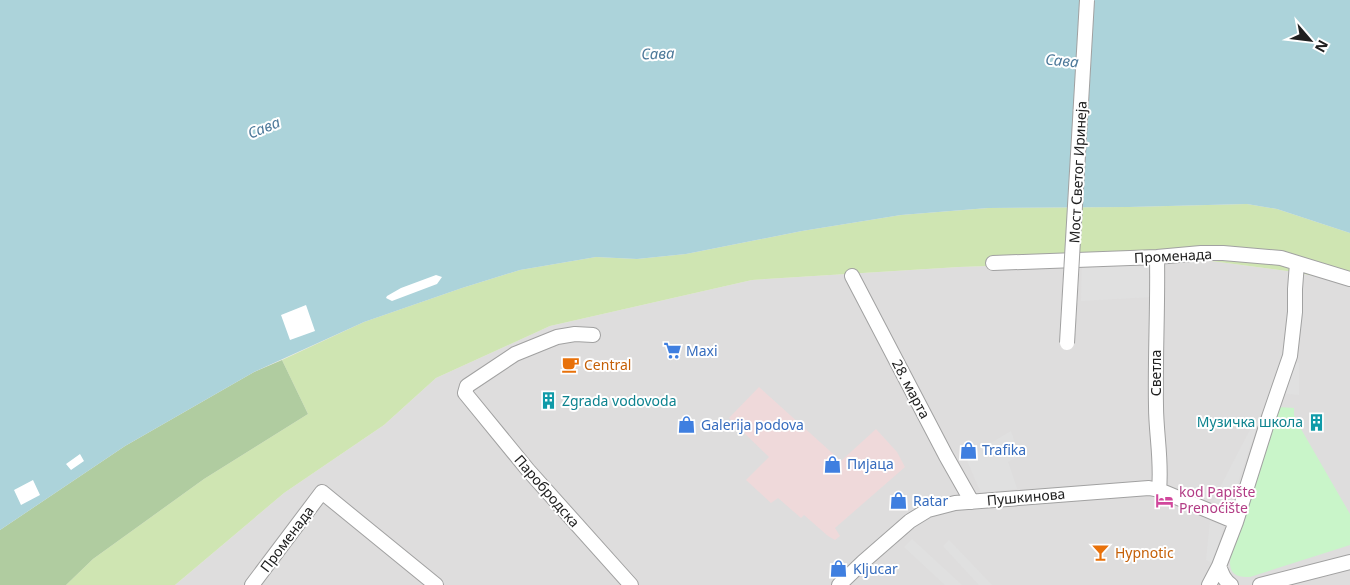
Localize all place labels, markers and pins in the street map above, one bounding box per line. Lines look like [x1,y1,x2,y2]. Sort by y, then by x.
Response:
supermarket icon: Maxi [662,341,682,361]
place label: Maxi [686,341,718,360]
cafe icon: Central [560,355,580,375]
place label: Central [584,355,631,374]
building icon: Zgrada vodovoda [538,391,558,411]
place label: Zgrada vodovoda [562,391,677,410]
place label: Музичка школа [1197,412,1303,431]
building icon: Музичка школа [1307,412,1327,432]
shop icon: Galerija podova [677,415,697,435]
place label: Galerija podova [701,415,804,434]
shop icon: Trafika [958,440,978,460]
place label: Trafika [982,440,1026,459]
shop icon: Пијаца [823,454,843,474]
place label: Пијаца [847,454,894,473]
place label: kod Papište Prenoćište [1179,482,1256,517]
hotel icon: kod Papište Prenoćište [1155,490,1175,510]
shop icon: Ratar [889,491,909,511]
place label: Ratar [913,491,948,510]
bar icon: Hypnotic [1091,543,1111,563]
place label: Hypnotic [1115,543,1174,562]
shop icon: Kljucar [829,559,849,579]
place label: Kljucar [853,559,898,578]

